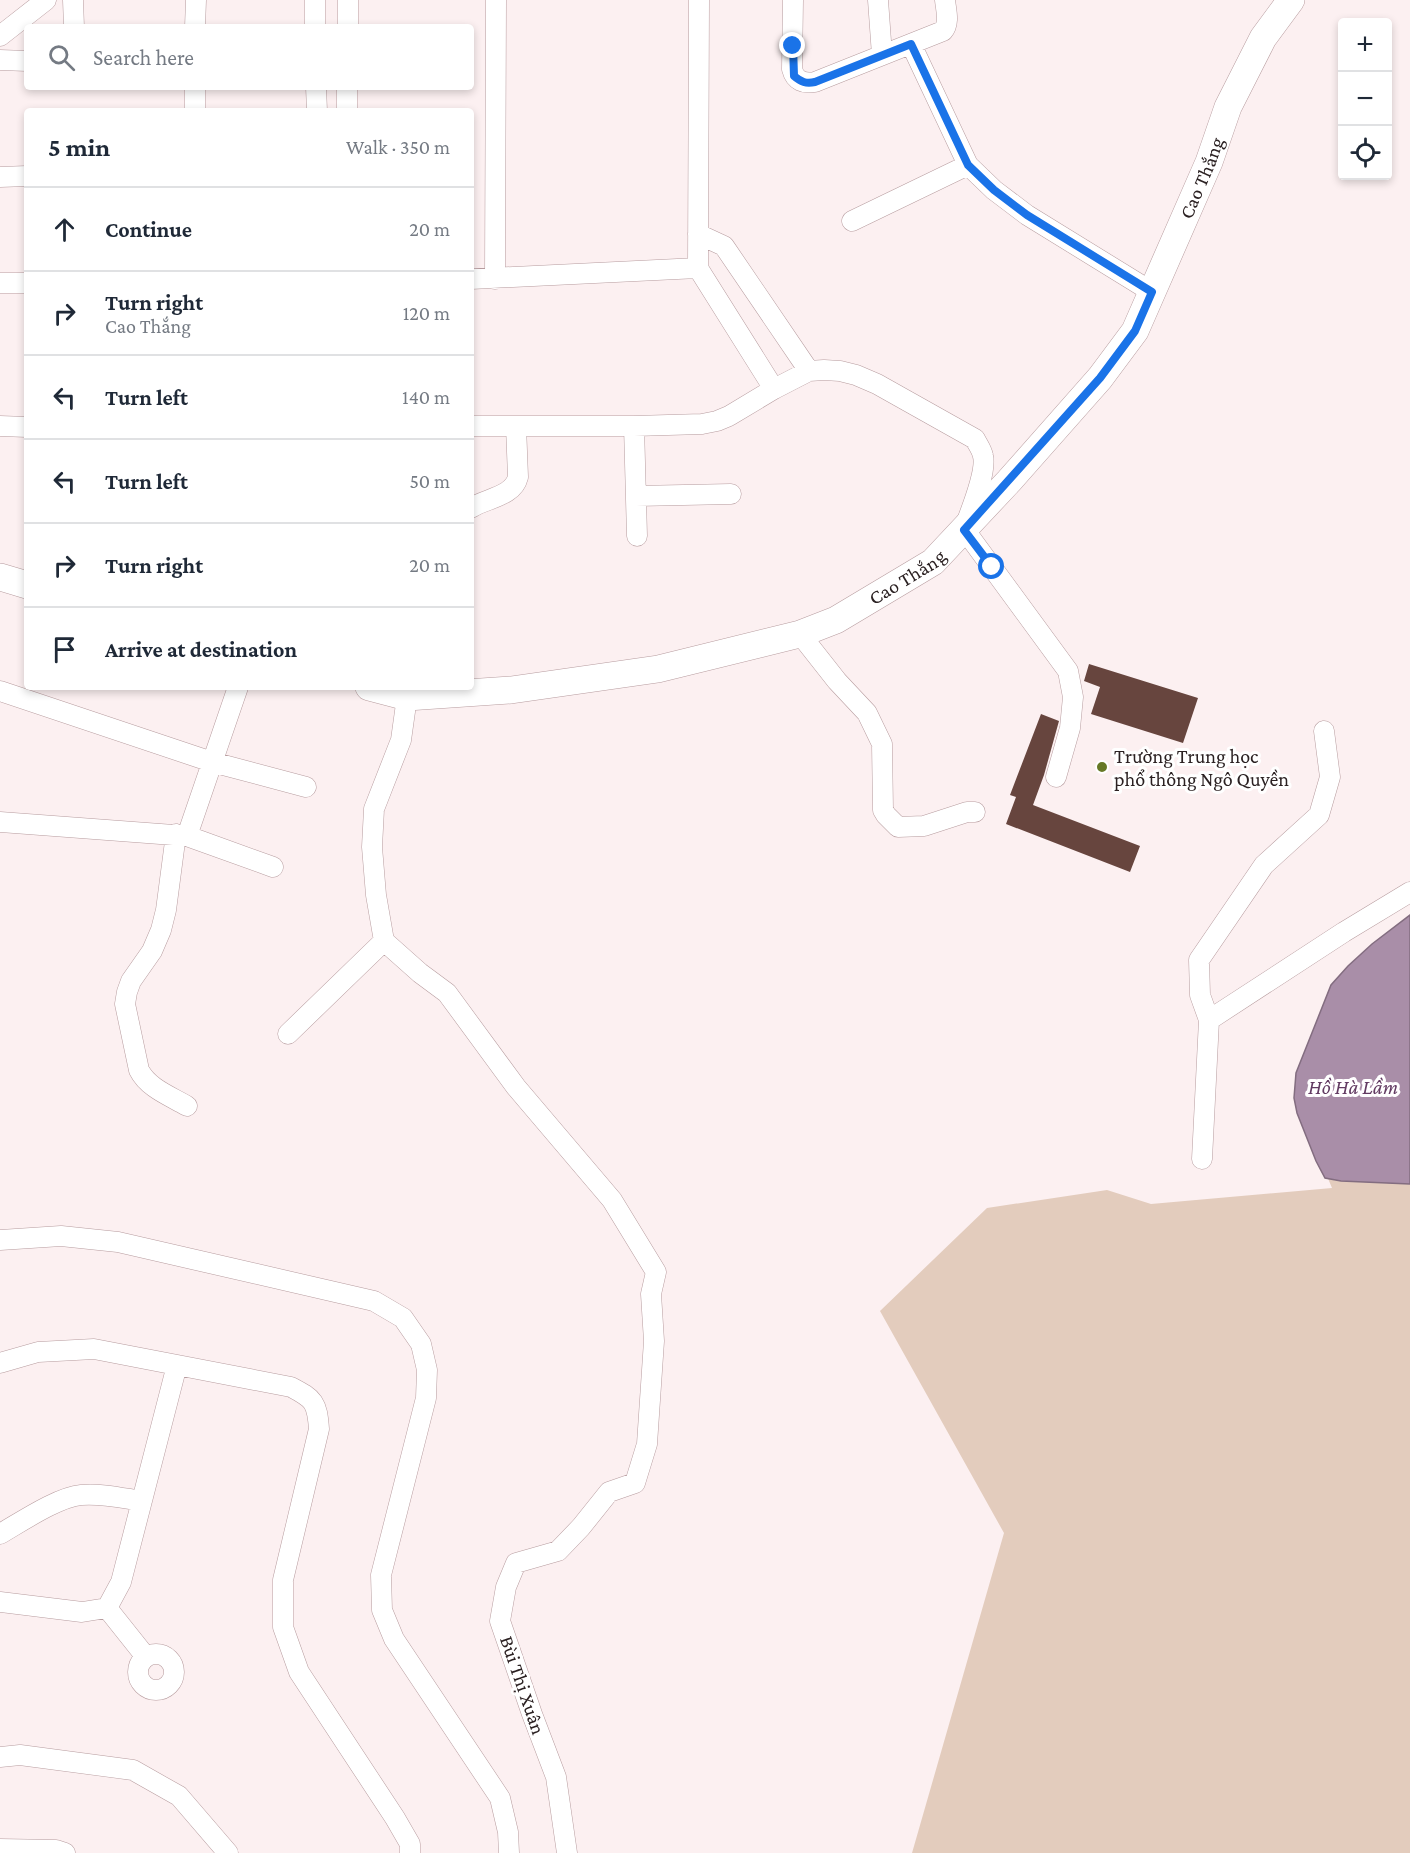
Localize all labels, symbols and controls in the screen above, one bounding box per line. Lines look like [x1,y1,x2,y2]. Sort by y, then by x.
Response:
map controls [1338,18,1392,180]
button: + [1338,18,1392,72]
search box [24,24,474,90]
route end [779,32,805,58]
icon: search [45,41,78,74]
text: Search here [93,45,194,70]
button: − [1338,72,1392,126]
button: locate [1338,126,1392,180]
text: 5 min [48,133,110,162]
street label: Cao Thắng [1175,134,1229,222]
text: Walk · 350 m [346,136,450,158]
icon: ahead [48,213,81,246]
text: Continue [105,217,192,242]
text: 20 m [409,218,450,240]
text: Turn right [105,290,203,315]
icon: right [48,297,81,330]
text: 120 m [403,302,450,324]
text: Cao Thắng [105,315,191,337]
icon: left [48,381,81,414]
text: Turn left [105,385,188,410]
text: 140 m [402,386,450,408]
icon: left [48,465,81,498]
text: Turn left [105,469,188,494]
text: 50 m [409,470,450,492]
street label: Cao Thắng [865,545,951,609]
icon: right [48,549,81,582]
text: Turn right [105,553,203,578]
route start [978,553,1004,579]
text: 20 m [409,554,450,576]
icon: arrive [48,633,81,666]
text: Arrive at destination [105,637,297,662]
place label: Trường Trung học phổ thông Ngô Quyền [1114,745,1289,791]
marker: Trường Trung học phổ thông Ngô Quyền [1095,760,1109,774]
water label: Hồ Hà Lầm [1308,1075,1398,1099]
street label: Bùi Thị Xuân [495,1633,550,1738]

